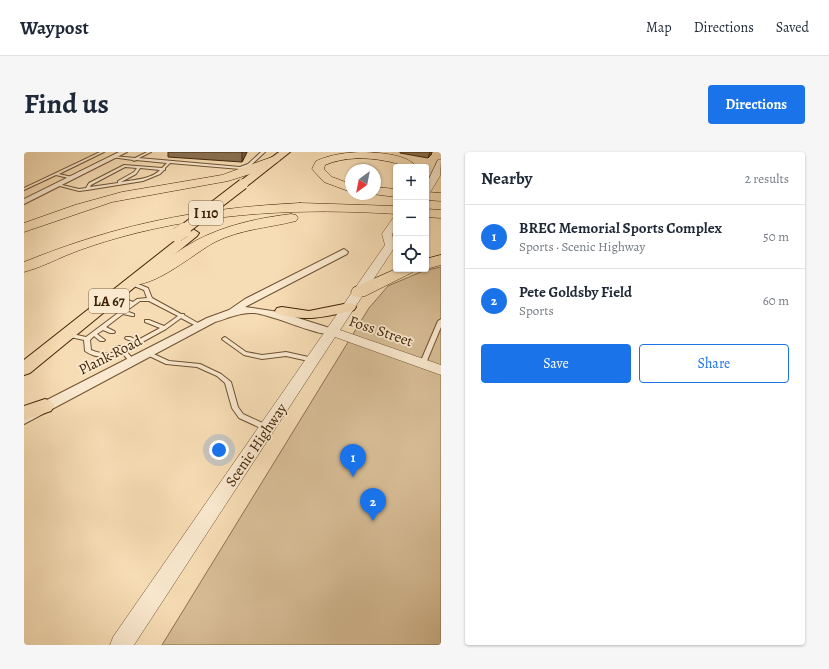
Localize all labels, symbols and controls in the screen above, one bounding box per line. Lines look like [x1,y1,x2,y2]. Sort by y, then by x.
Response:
text: Waypost [20,15,89,41]
text: Map [646,18,672,37]
text: Directions [694,18,754,37]
text: Saved [776,18,809,37]
text: Find us [24,85,109,123]
button: Directions [708,85,805,124]
north arrow [345,164,381,200]
map controls [393,164,429,272]
button: + [393,164,429,200]
text: Nearby [481,167,532,190]
text: 2 results [745,170,789,187]
button: − [393,200,429,236]
road number: I 110 [189,201,223,225]
text: BREC Memorial Sports Complex [519,218,722,238]
text: 1 [492,228,496,245]
text: 50 m [763,228,789,245]
button: locate [393,236,429,272]
text: Sports · Scenic Highway [519,238,645,255]
text: Pete Goldsby Field [519,282,632,302]
road number: LA 67 [89,289,129,313]
text: 2 [491,292,497,309]
text: 60 m [763,292,789,309]
text: Sports [519,302,554,319]
street label: Foss Street [346,311,416,351]
street label: Plank Road [75,330,146,380]
button: Save [481,344,631,383]
button: Share [639,344,789,383]
street label: Scenic Highway [221,399,291,491]
your location [209,440,229,460]
pin: 1 [340,444,366,477]
pin: 2 [360,488,386,521]

